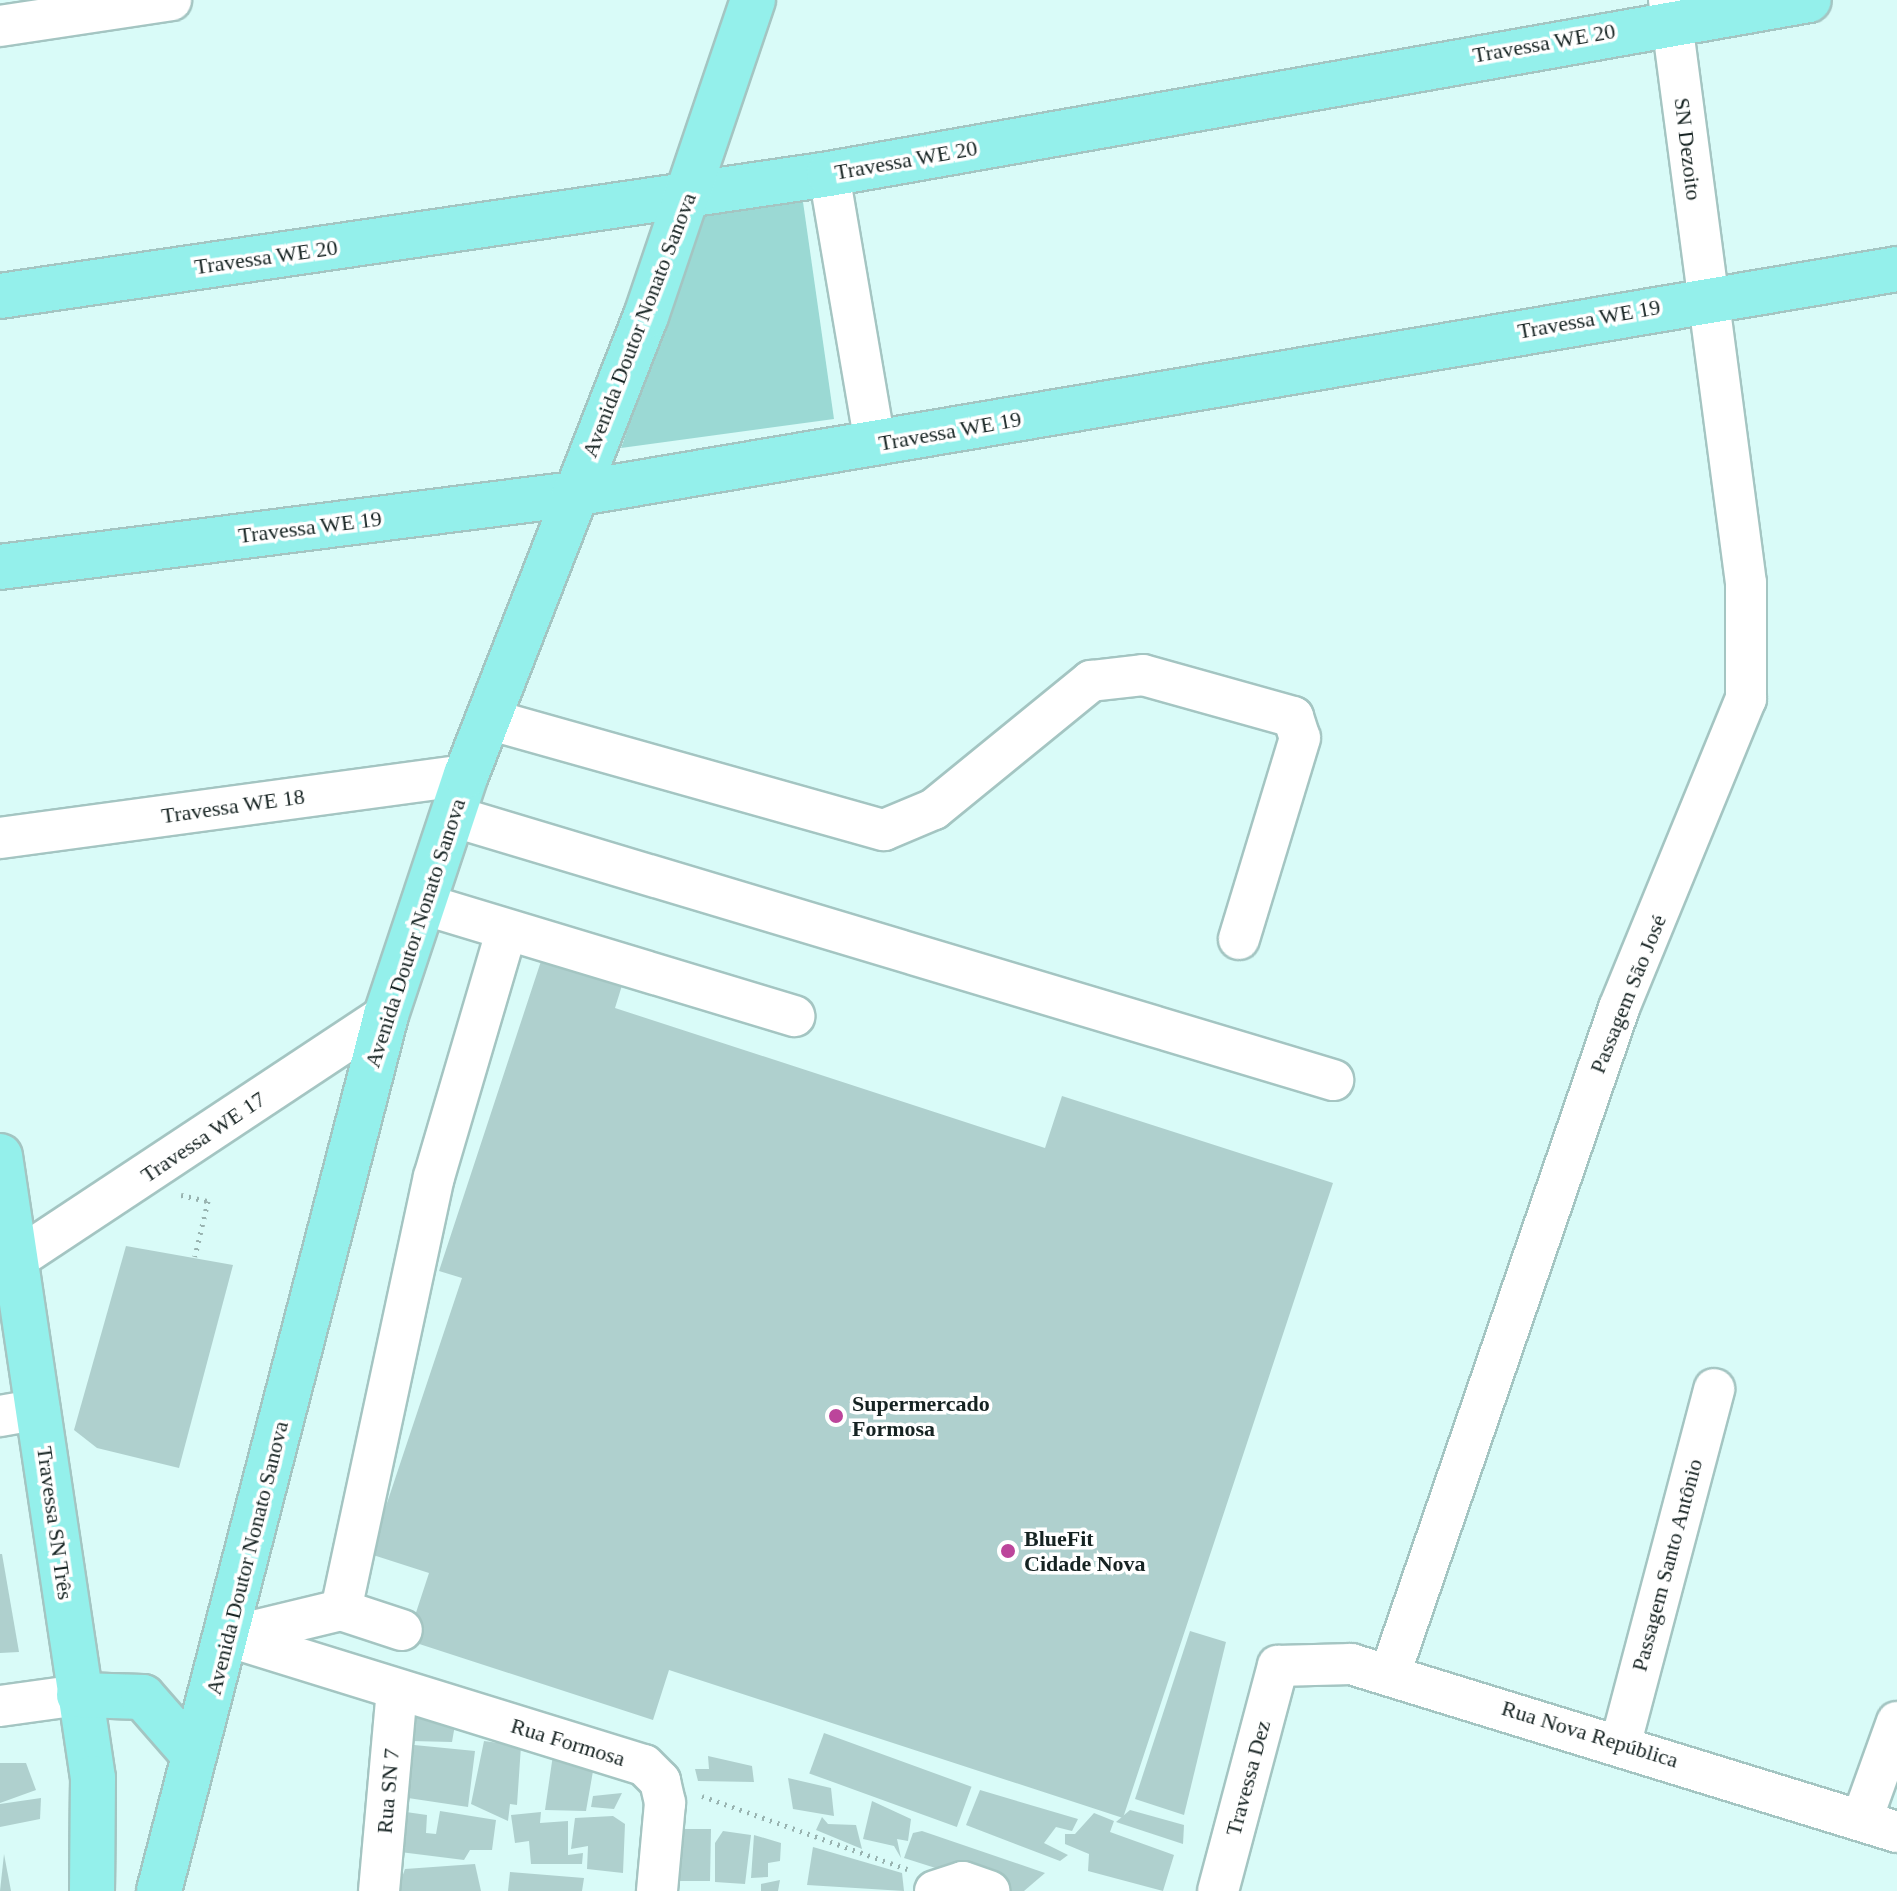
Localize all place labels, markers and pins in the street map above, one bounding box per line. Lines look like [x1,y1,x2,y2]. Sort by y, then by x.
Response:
place label: Supermercado Formosa [852,1390,990,1442]
marker: Supermercado Formosa [827,1407,845,1425]
place label: BlueFit Cidade Nova [1024,1525,1146,1576]
marker: BlueFit Cidade Nova [999,1542,1017,1560]

